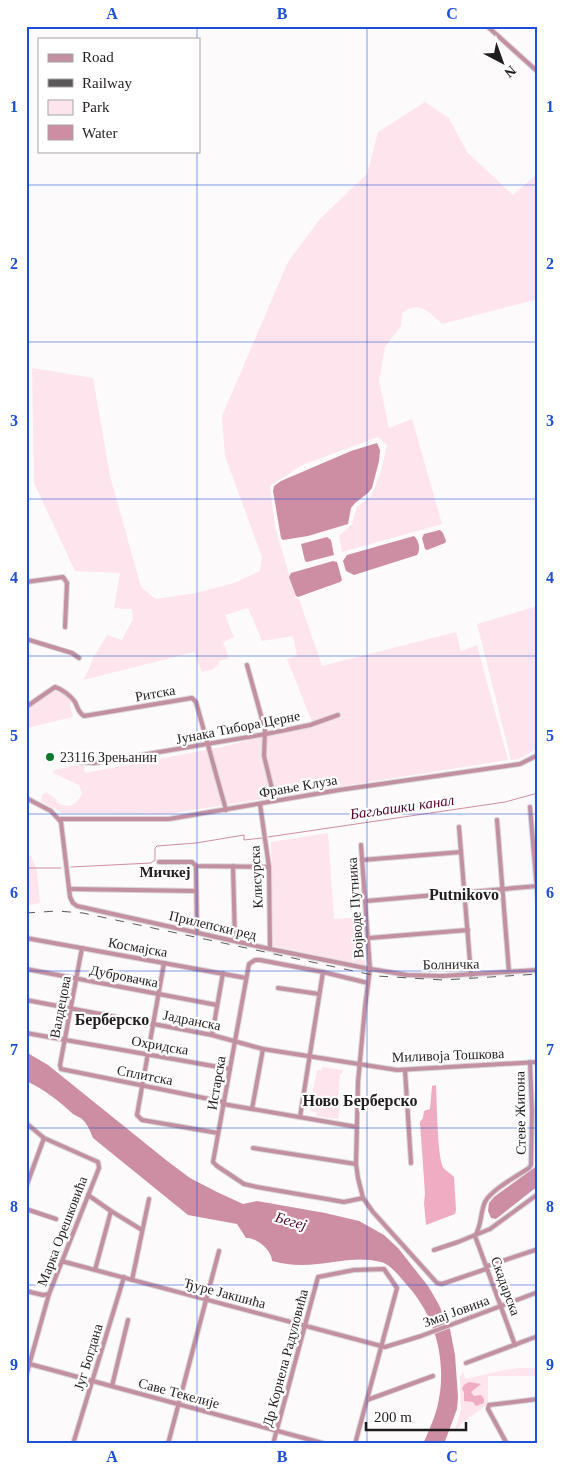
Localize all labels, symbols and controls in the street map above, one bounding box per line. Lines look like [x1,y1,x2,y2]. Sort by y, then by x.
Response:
text: A [106,5,118,22]
text: B [277,5,288,22]
text: C [446,5,458,22]
legend [38,38,200,152]
north arrow [476,38,526,88]
text: Road [82,49,114,65]
text: N [501,62,519,80]
text: Railway [82,75,132,91]
text: 1 [10,98,18,115]
text: 1 [546,98,554,115]
text: Park [82,99,110,115]
text: Water [82,125,117,141]
text: 2 [10,255,18,272]
text: 2 [546,255,554,272]
text: 3 [10,412,18,429]
text: 3 [546,412,554,429]
text: 4 [10,569,18,586]
text: 4 [546,569,554,586]
street label: Ритска [134,682,177,704]
street label: Јунака Тибора Церне [175,708,301,747]
text: 5 [10,727,18,744]
text: 5 [546,727,554,744]
place label: 23116 Зрењанин [60,750,158,765]
marker: 23116 Зрењанин [44,751,56,763]
street label: Фрање Клуза [258,772,339,801]
water label: Багљашки канал [348,792,456,822]
street label: Клисурска [247,844,266,909]
street label: Војводе Путника [344,856,367,959]
district label: Мичкеј [139,864,191,880]
text: 6 [10,884,18,901]
text: 6 [546,884,554,901]
district label: Putnikovo [429,886,499,903]
street label: Прилепски ред [168,908,258,943]
street label: Космајска [107,935,170,960]
street label: Болничка [423,956,480,972]
street label: Дубровачка [88,963,160,991]
street label: Валдецова [47,974,74,1040]
street label: Јадранска [162,1008,223,1034]
district label: Берберско [75,1011,149,1029]
street label: Охридска [130,1033,190,1058]
text: 7 [10,1041,18,1058]
text: 7 [546,1041,554,1058]
street label: Миливоја Тошкова [392,1046,505,1065]
street label: Истарска [204,1054,229,1111]
street label: Сплитска [116,1063,175,1088]
street label: Стеве Жигона [512,1070,529,1155]
district label: Ново Берберско [302,1092,418,1110]
street label: Марка Орешковића [35,1173,91,1288]
text: 8 [10,1198,18,1215]
text: 8 [546,1198,554,1215]
water label: Бегеј [272,1209,309,1233]
street label: Скадарска [488,1255,523,1318]
street label: Ђуре Јакшића [182,1275,268,1312]
street label: Др Корнела Радуловића [260,1287,311,1429]
street label: Змај Јовина [421,1292,492,1330]
street label: Југ Богдана [71,1321,106,1392]
text: 9 [10,1356,18,1373]
text: 9 [546,1356,554,1373]
street label: Саве Текелије [137,1375,221,1412]
scale bar [366,1400,466,1432]
text: 200 m [374,1409,412,1425]
text: A [106,1448,118,1465]
text: B [277,1448,288,1465]
text: C [446,1448,458,1465]

